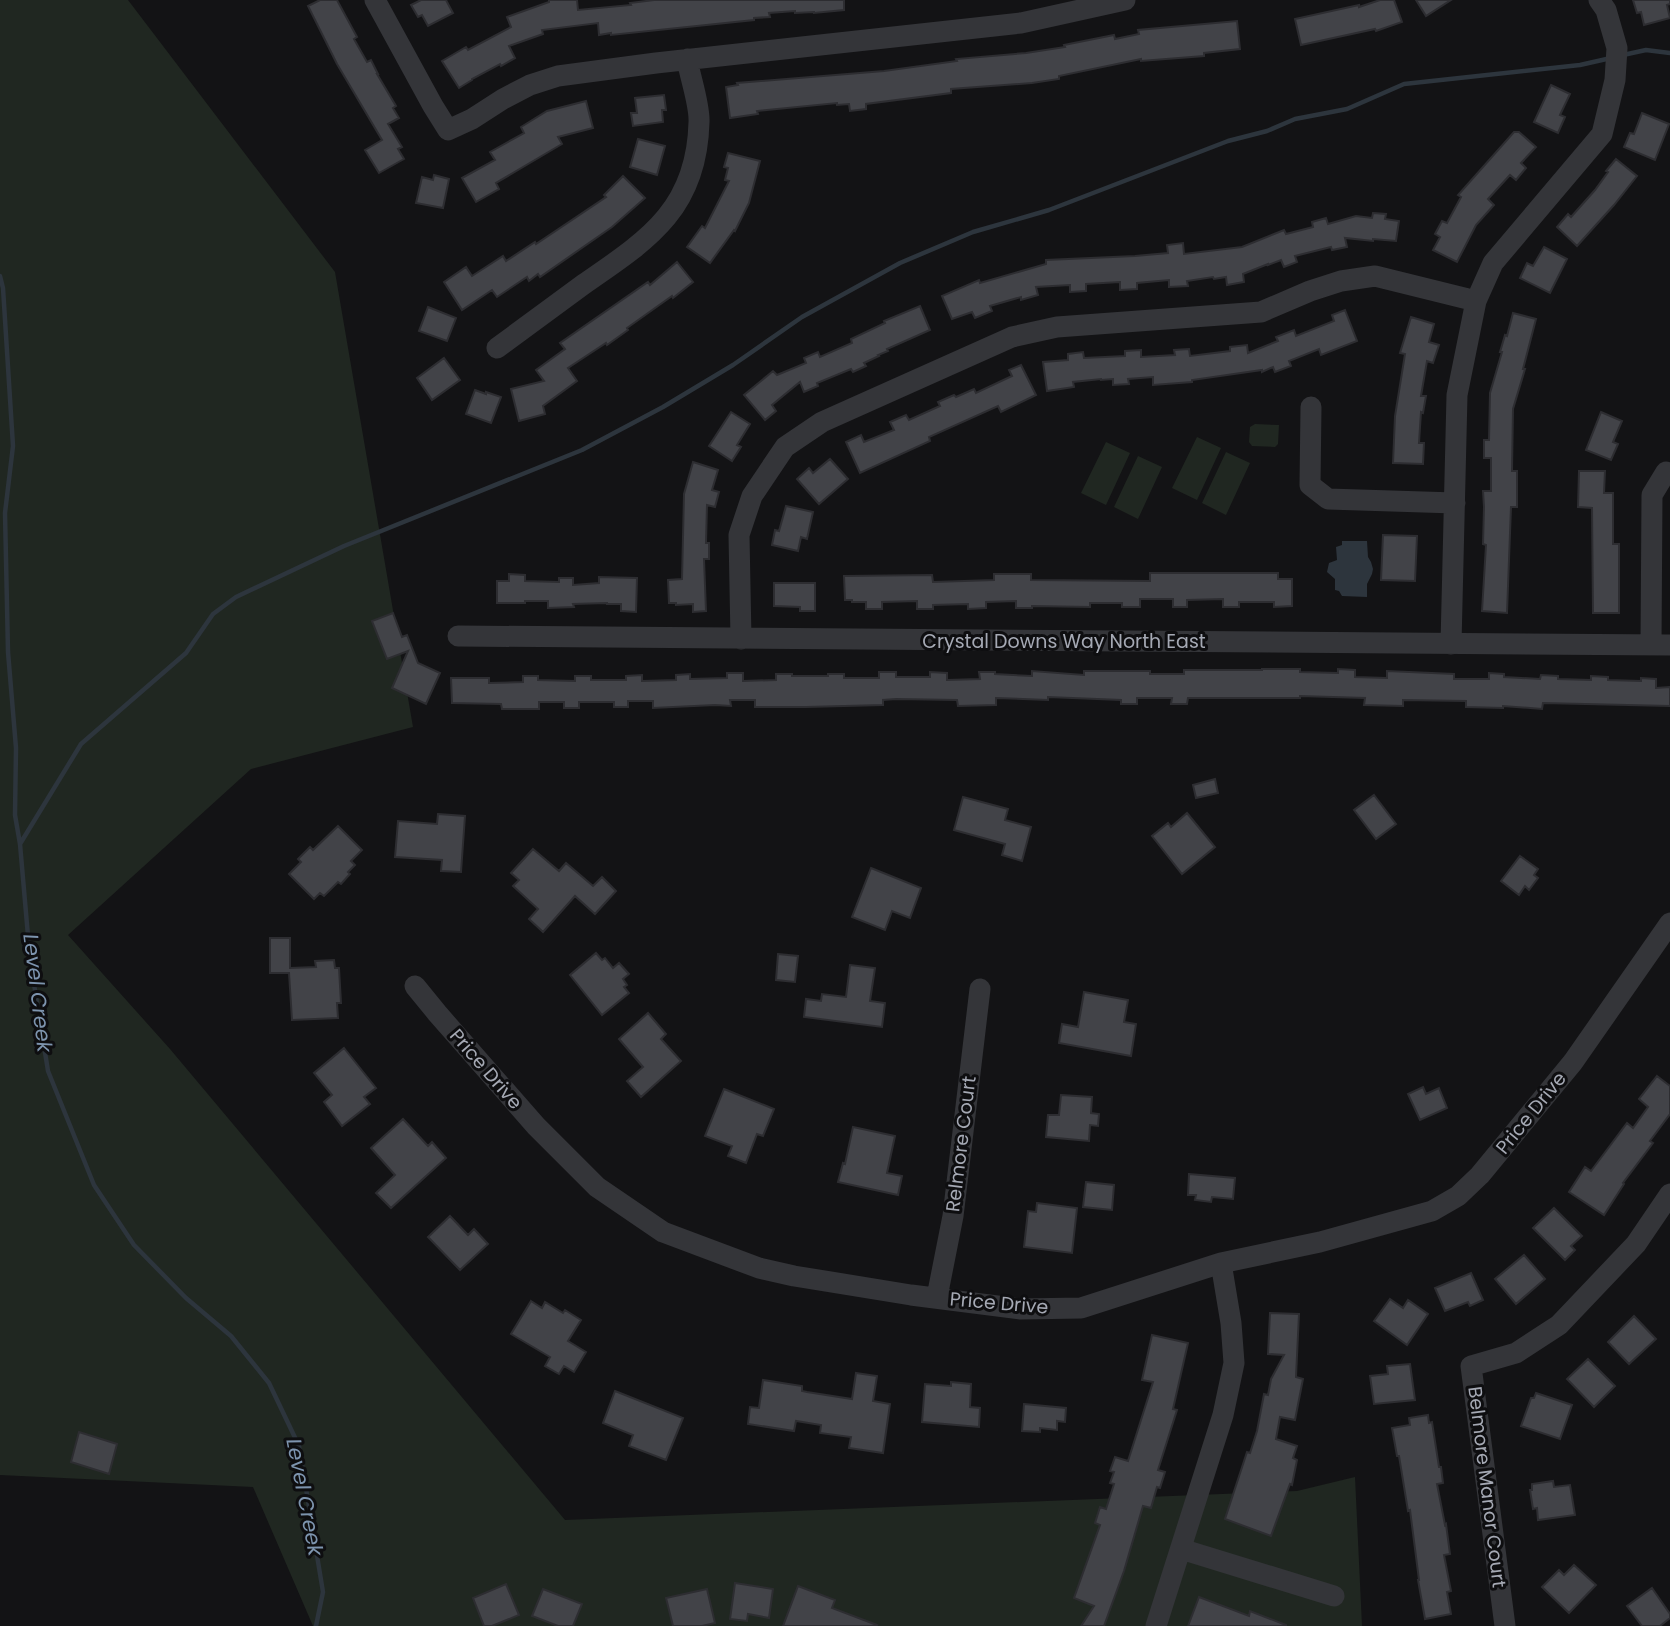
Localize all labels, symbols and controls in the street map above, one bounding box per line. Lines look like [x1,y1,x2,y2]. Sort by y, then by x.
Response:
street label: Crystal Downs Way North East [922,628,1206,655]
water label: Level Creek [16,932,60,1055]
street label: Price Drive [443,1023,529,1115]
street label: Price Drive [1489,1066,1573,1160]
street label: Relmore Court [939,1074,983,1213]
street label: Price Drive [949,1285,1049,1321]
street label: Belmore Manor Court [1461,1385,1513,1589]
water label: Level Creek [279,1436,331,1559]

